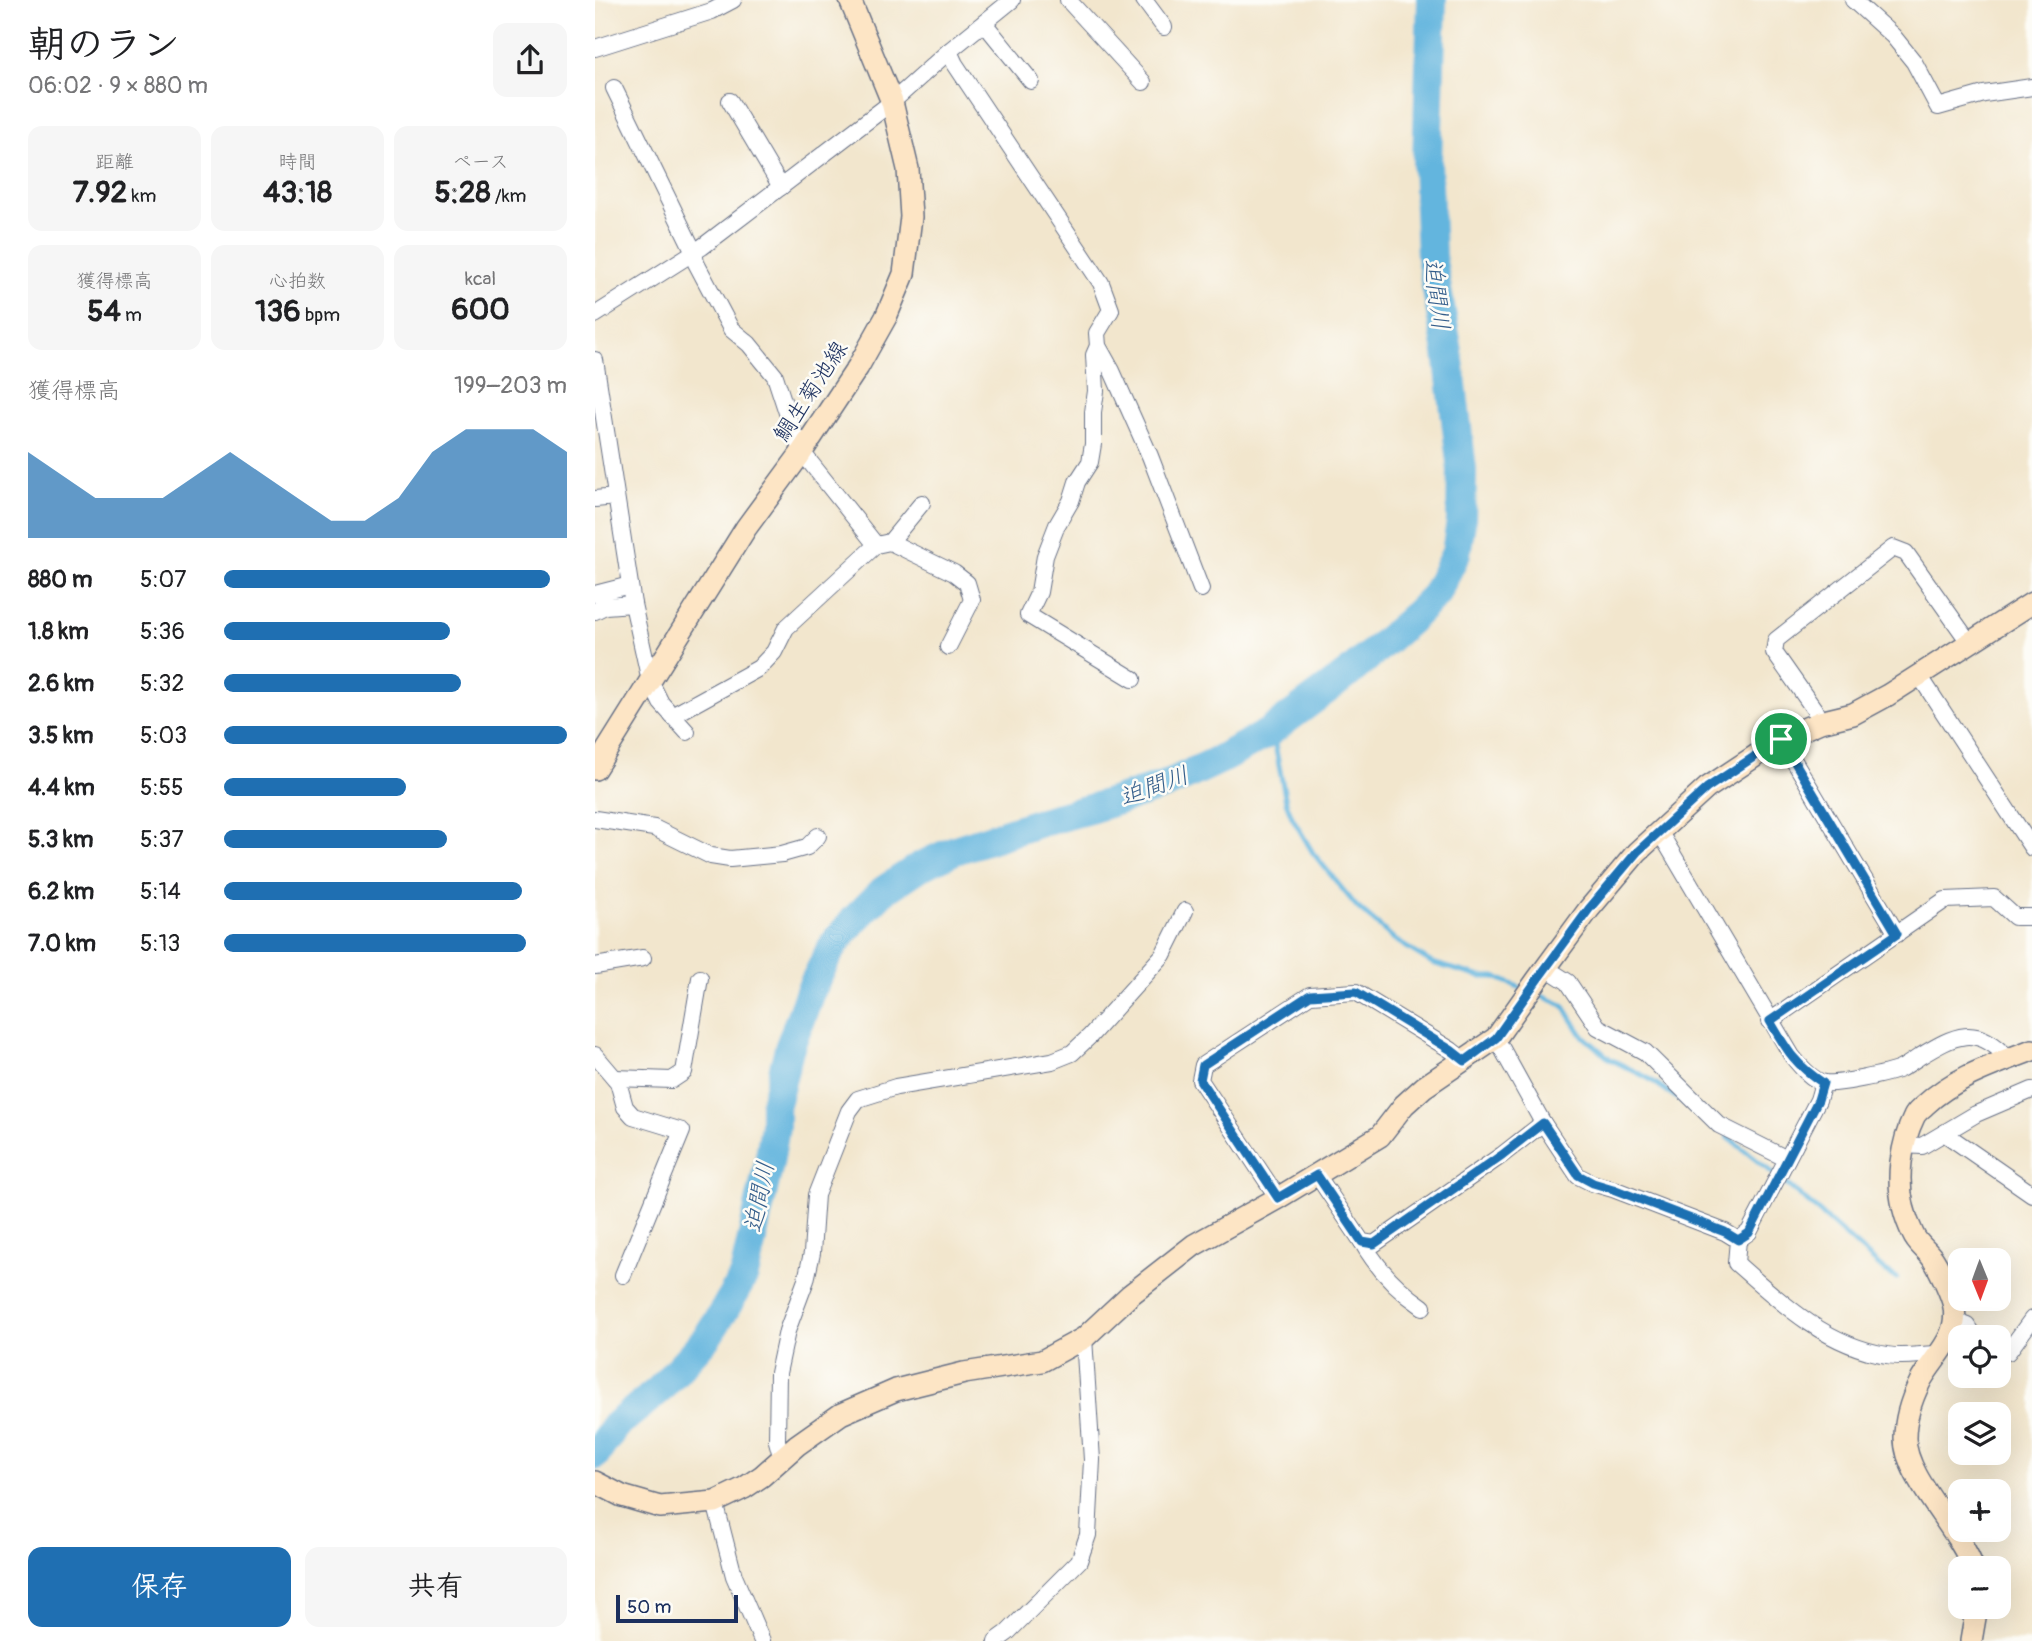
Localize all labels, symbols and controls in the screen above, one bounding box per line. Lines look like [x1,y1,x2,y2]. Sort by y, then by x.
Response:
text: 朝のラン [28,21,180,69]
button: share [493,23,567,97]
text: 06:02 · 9 × 880 m [28,71,208,100]
text: 距離 [95,150,134,174]
text: 時間 [278,150,317,174]
text: ペース [453,150,508,174]
text: 7.92 [73,174,127,211]
text: 43:18 [263,174,332,211]
text: 5:28 [435,174,491,211]
text: km [127,184,156,208]
text: /km [491,184,526,208]
water label: 迫間川 [1418,257,1455,332]
text: kcal [465,267,496,291]
text: 獲得標高 [76,269,153,293]
text: 心拍数 [269,269,326,293]
text: 600 [451,291,510,328]
text: 54 [87,293,121,330]
text: 136 [255,293,301,330]
text: m [121,303,142,327]
text: bpm [301,303,340,327]
street label: 鯛生菊池線 [767,335,854,447]
text: 199–203 m [454,371,567,400]
text: 獲得標高 [28,376,120,405]
text: 880 m [28,565,92,594]
text: 5:07 [140,565,186,594]
text: 1.8 km [28,617,89,646]
text: 5:36 [140,617,185,646]
text: 2.6 km [28,669,94,698]
text: 5:32 [140,669,184,698]
pin [1751,709,1811,769]
icon: arrive [1762,720,1800,758]
text: 3.5 km [28,721,93,750]
text: 5:03 [140,721,187,750]
water label: 迫間川 [1115,761,1193,812]
text: 4.4 km [28,773,95,802]
text: 5:55 [140,773,184,802]
text: 5.3 km [28,825,93,854]
text: 5:37 [140,825,184,854]
text: 6.2 km [28,877,94,906]
text: 5:14 [140,877,181,906]
text: 7.0 km [28,929,96,958]
text: 5:13 [140,929,180,958]
water label: 迫間川 [738,1159,781,1235]
north arrow [1948,1248,2011,1311]
map controls [1948,1248,2011,1619]
button: locate [1948,1325,2011,1388]
button: layers [1948,1402,2011,1465]
button: + [1948,1479,2011,1542]
button: 保存 [28,1547,291,1627]
button: 共有 [305,1547,567,1627]
button: − [1948,1556,2011,1619]
scale bar [616,1592,739,1624]
text: 50 m [627,1595,671,1619]

